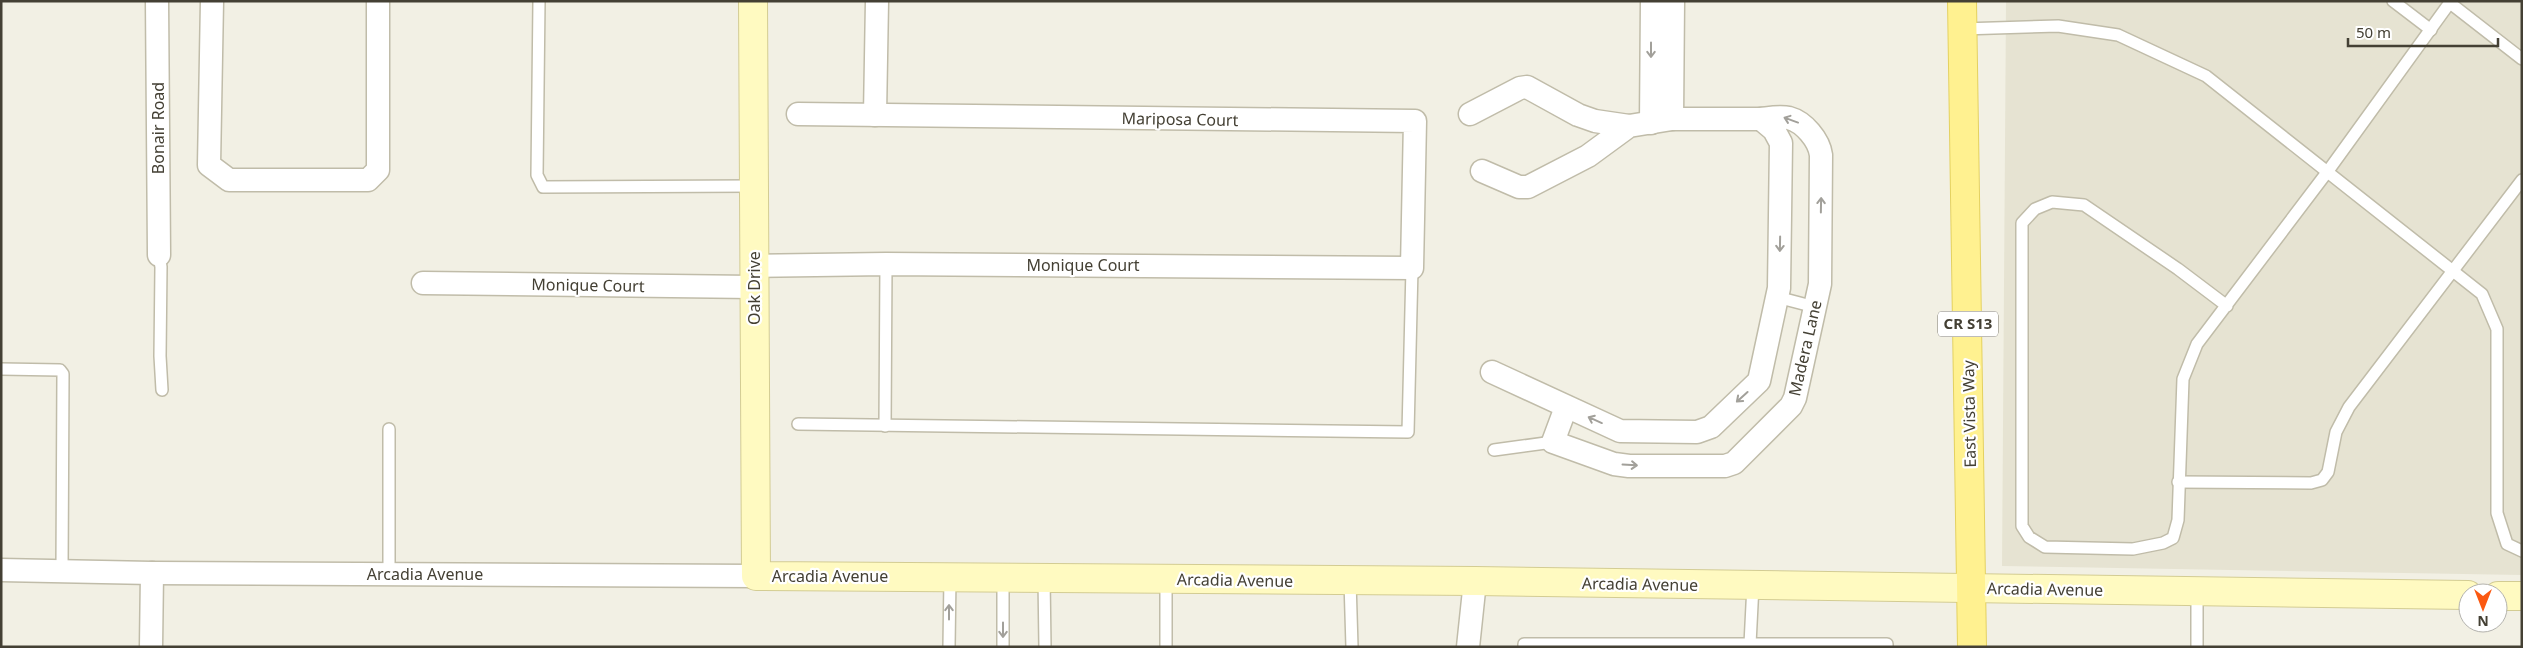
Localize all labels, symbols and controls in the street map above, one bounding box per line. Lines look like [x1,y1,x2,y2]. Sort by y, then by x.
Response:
scale bar [2348,15,2498,47]
text: 50 m [2356,22,2391,42]
one-way arrow [1646,42,1656,58]
street label: Bonair Road [147,82,169,174]
street label: Mariposa Court [1122,107,1239,131]
one-way arrow [1784,115,1799,124]
one-way arrow [1816,197,1825,213]
one-way arrow [1775,236,1785,252]
street label: Oak Drive [743,251,765,325]
street label: Monique Court [1026,254,1140,276]
street label: Monique Court [531,273,645,297]
street label: Madera Lane [1783,298,1827,398]
road number: CR S13 [1938,312,1998,336]
street label: East Vista Way [1957,359,1981,468]
one-way arrow [1736,392,1749,403]
one-way arrow [1588,414,1603,424]
one-way arrow [1622,461,1638,470]
street label: Arcadia Avenue [367,563,483,585]
street label: Arcadia Avenue [772,565,888,587]
street label: Arcadia Avenue [1177,568,1293,592]
street label: Arcadia Avenue [1582,572,1698,596]
street label: Arcadia Avenue [1987,577,2103,601]
north arrow [2458,583,2508,633]
one-way arrow [944,604,954,620]
text: N [2477,612,2489,631]
one-way arrow [998,622,1008,638]

